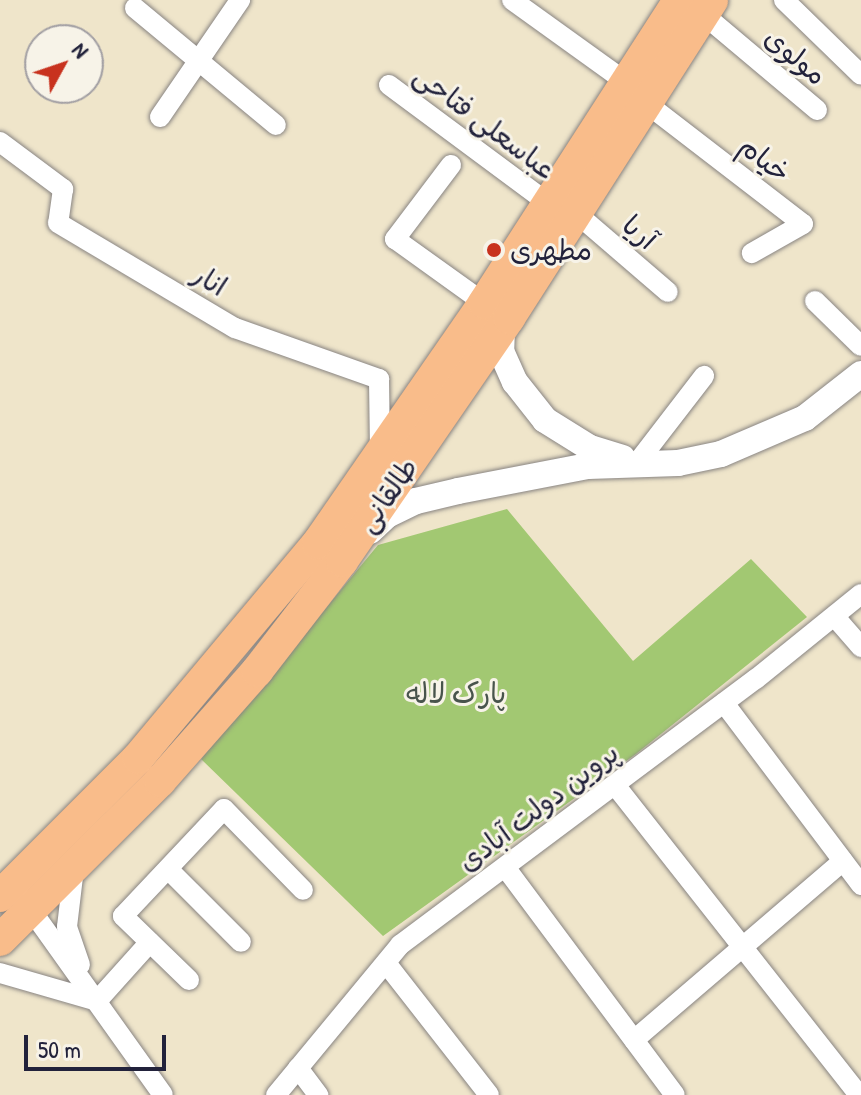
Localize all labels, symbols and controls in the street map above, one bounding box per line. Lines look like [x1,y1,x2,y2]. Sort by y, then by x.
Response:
street label: مولوی [758,20,834,92]
north arrow [24,24,104,104]
text: N [66,36,96,64]
street label: عباسعلی فتاحی [408,58,562,186]
street label: خیام [733,129,797,189]
street label: آریا [616,208,664,256]
place label: مطهری [510,233,592,267]
marker: مطهری [485,241,503,259]
street label: انار [187,257,233,303]
street label: طالقانی [349,451,425,539]
park label: پارک لاله [406,676,506,710]
street label: پروین دولت آبادی [451,736,625,878]
scale bar [28,1019,170,1069]
text: 50 m [38,1033,81,1065]

